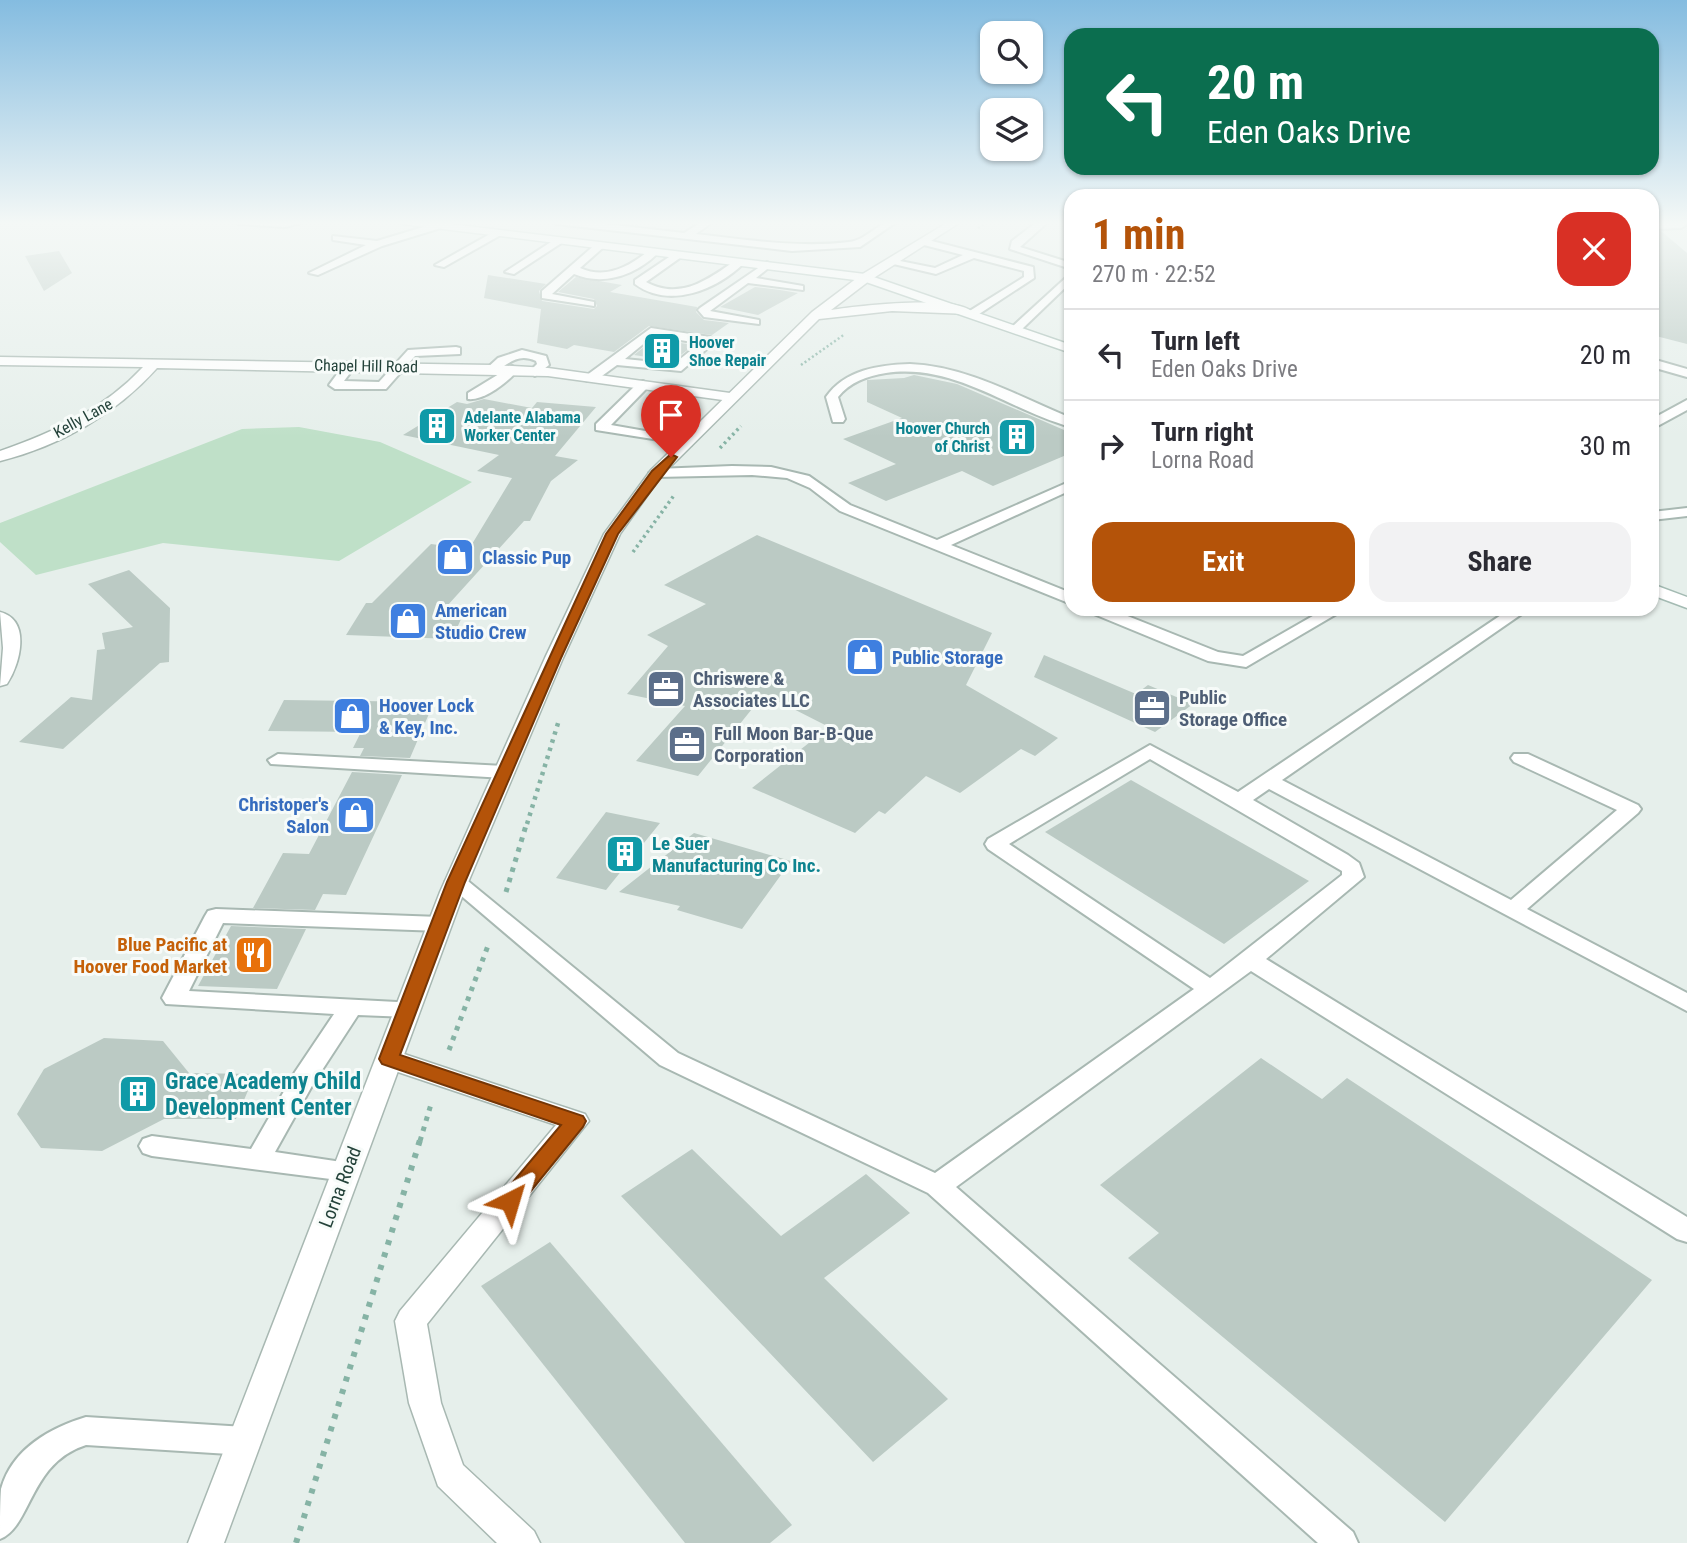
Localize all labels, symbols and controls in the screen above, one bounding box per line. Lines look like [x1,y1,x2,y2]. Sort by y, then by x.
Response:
map controls [980,21,1043,161]
button: search [980,21,1043,84]
text: 20 m [1207,54,1304,111]
icon: left [1092,56,1183,147]
button: layers [980,98,1043,161]
text: Eden Oaks Drive [1207,113,1411,151]
text: 1 min [1092,210,1185,259]
button: close [1557,212,1631,286]
text: 270 m · 22:52 [1092,261,1216,288]
text: Turn left [1151,326,1240,356]
building icon: Hoover Shoe Repair [641,330,683,372]
place label: Hoover Shoe Repair [689,333,766,370]
icon: left [1092,336,1130,374]
text: 20 m [1580,340,1631,370]
street label: Chapel Hill Road [314,356,418,376]
text: Eden Oaks Drive [1151,356,1298,383]
pin [641,385,701,457]
street label: Kelly Lane [50,394,116,442]
icon: arrive [652,396,690,434]
building icon: Adelante Alabama Worker Center [416,405,458,447]
place label: Adelante Alabama Worker Center [464,408,581,445]
building icon: Hoover Church of Christ [996,416,1038,458]
text: Turn right [1151,417,1253,447]
place label: Hoover Church of Christ [895,419,990,456]
icon: right [1092,427,1130,465]
text: 30 m [1580,431,1631,461]
text: Lorna Road [1151,447,1254,474]
button: Exit [1092,522,1355,602]
button: Share [1369,522,1631,602]
shop icon: Classic Pup [434,536,476,578]
place label: Classic Pup [482,546,571,569]
place label: American Studio Crew [435,599,527,644]
shop icon: American Studio Crew [387,600,429,642]
shop icon: Public Storage [844,636,886,678]
place label: Public Storage [892,646,1003,669]
place label: Chriswere & Associates LLC [693,667,810,712]
office icon: Chriswere & Associates LLC [645,668,687,710]
place label: Public Storage Office [1179,686,1287,731]
office icon: Public Storage Office [1131,687,1173,729]
place label: Hoover Lock & Key, Inc. [379,694,475,739]
shop icon: Hoover Lock & Key, Inc. [331,695,373,737]
place label: Full Moon Bar-B-Que Corporation [714,722,873,767]
office icon: Full Moon Bar-B-Que Corporation [666,723,708,765]
place label: Christoper's Salon [238,793,329,838]
shop icon: Christoper's Salon [335,794,377,836]
place label: Le Suer Manufacturing Co Inc. [652,832,821,877]
building icon: Le Suer Manufacturing Co Inc. [604,833,646,875]
place label: Blue Pacific at Hoover Food Market [73,933,227,978]
restaurant icon: Blue Pacific at Hoover Food Market [233,934,275,976]
place label: Grace Academy Child Development Center [165,1068,361,1121]
building icon: Grace Academy Child Development Center [117,1073,159,1115]
street label: Lorna Road [314,1143,366,1231]
position arrow [473,1164,547,1238]

